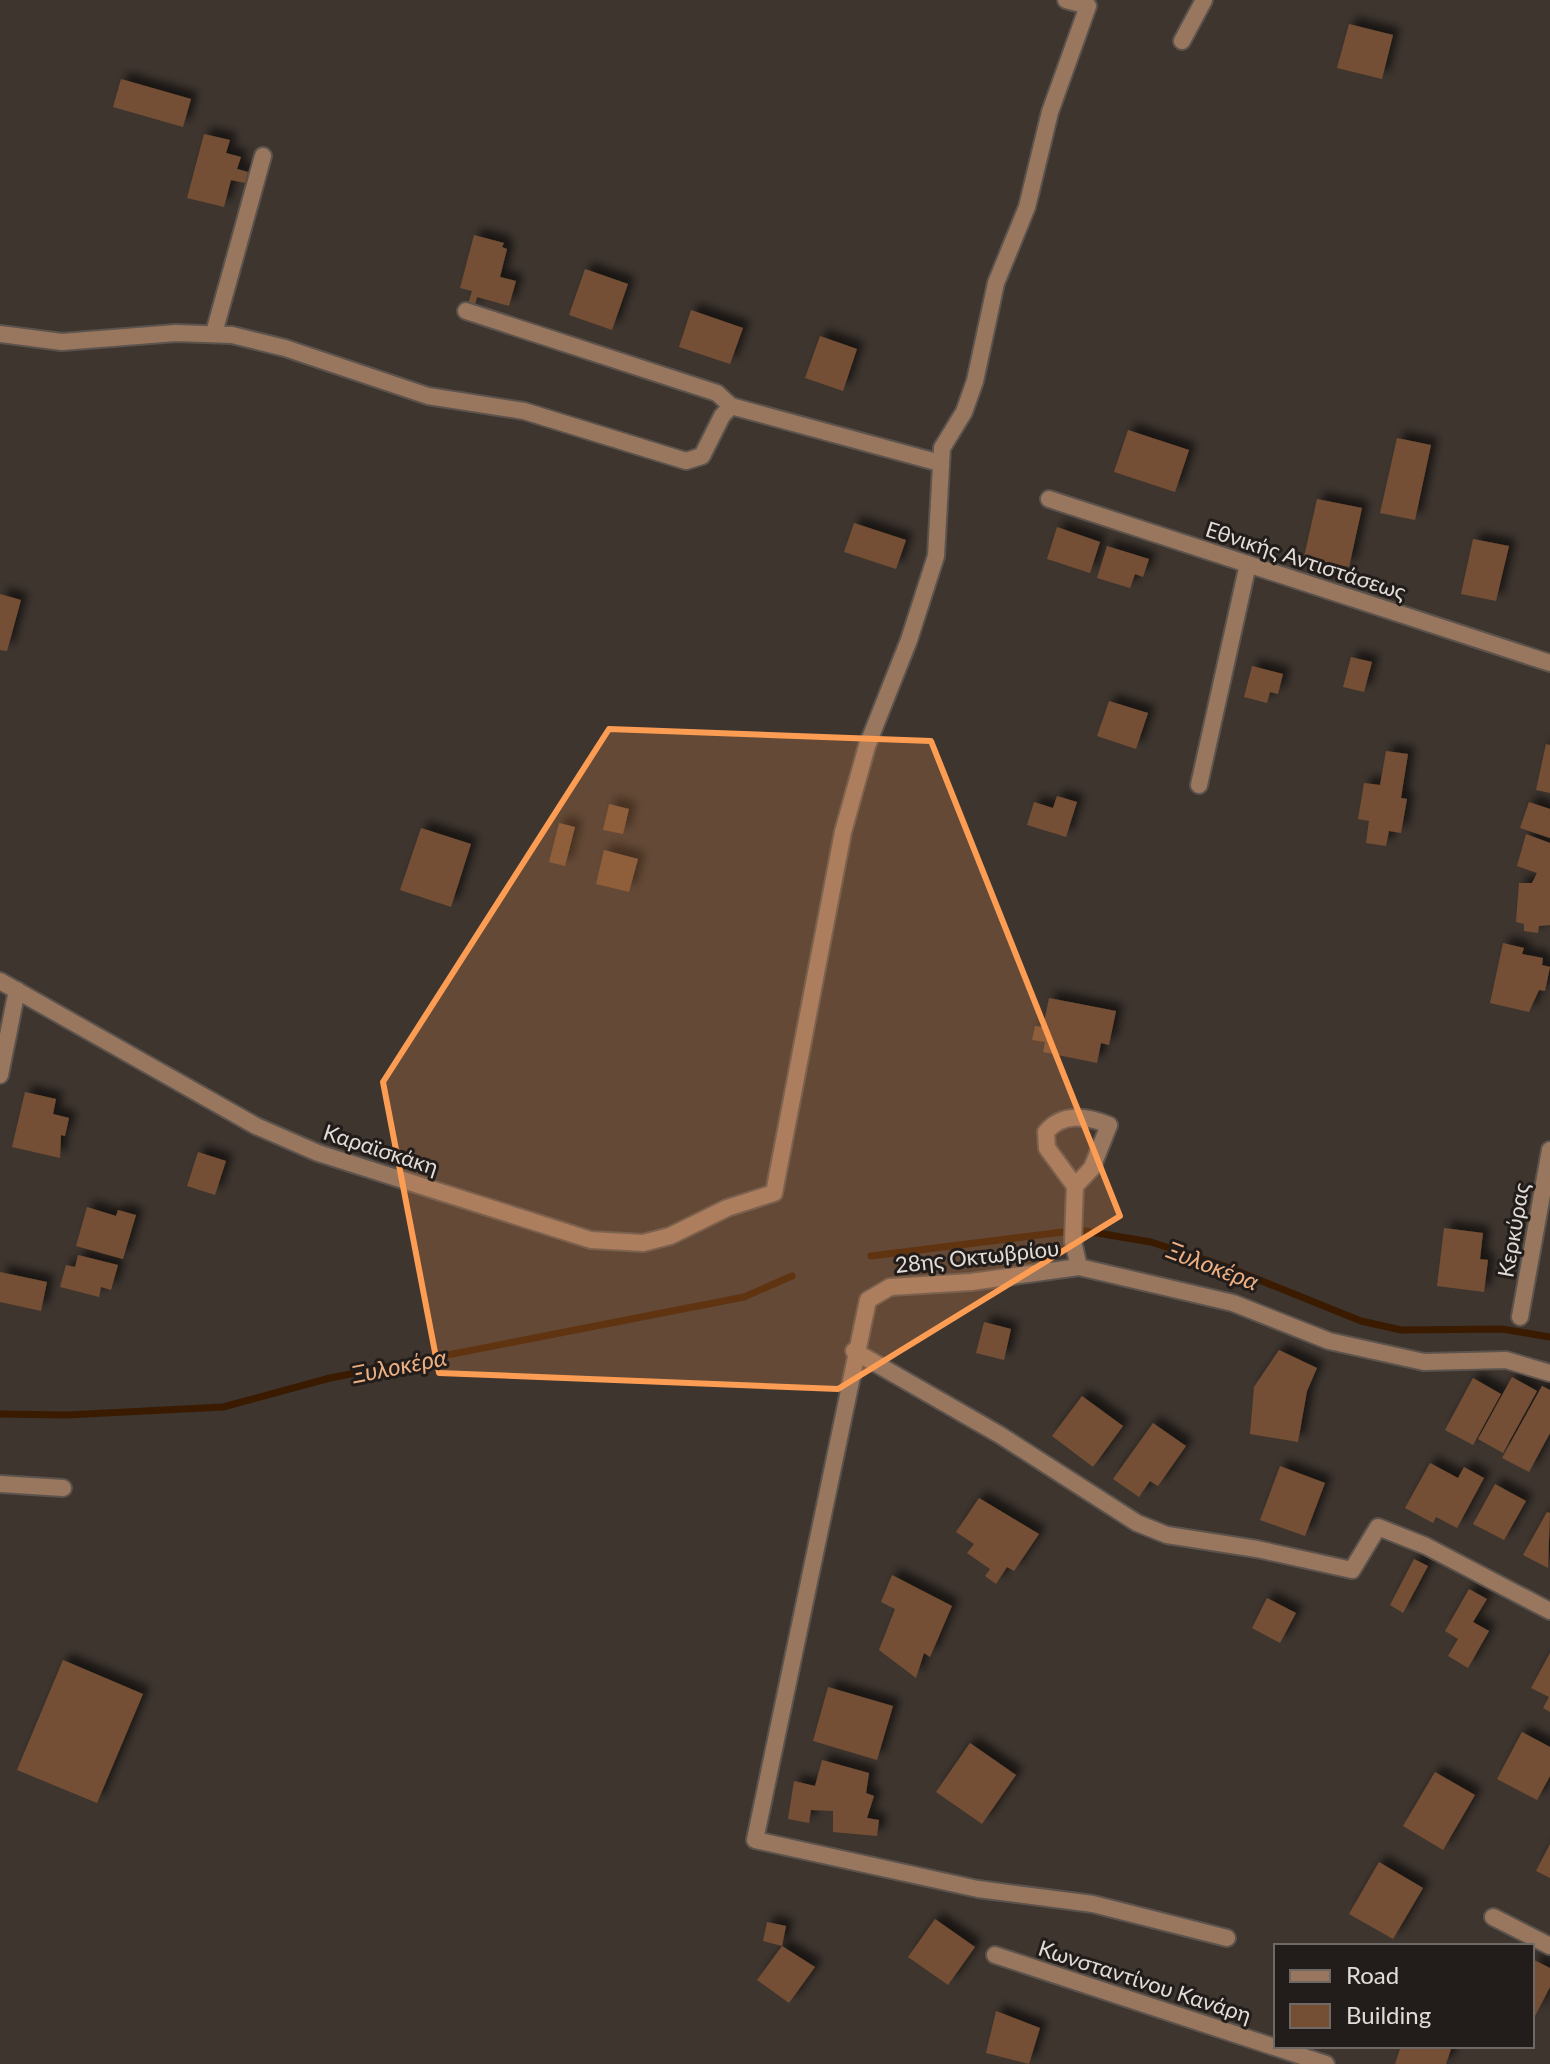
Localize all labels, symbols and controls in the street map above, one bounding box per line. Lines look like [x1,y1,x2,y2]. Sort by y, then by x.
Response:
street label: Εθνικής Αντιστάσεως [1203,515,1409,605]
street label: Καραϊσκάκη [320,1118,442,1180]
street label: Κερκύρας [1491,1181,1535,1279]
street label: 28ης Οκτωβρίου [894,1234,1060,1278]
water label: Ξυλοκέρα [1163,1234,1263,1296]
water label: Ξυλοκέρα [349,1342,449,1388]
street label: Κωνσταντίνου Κανάρη [1035,1934,1255,2028]
legend [1274,1944,1534,2048]
text: Road [1346,1960,1399,1989]
text: Building [1346,2000,1431,2029]

